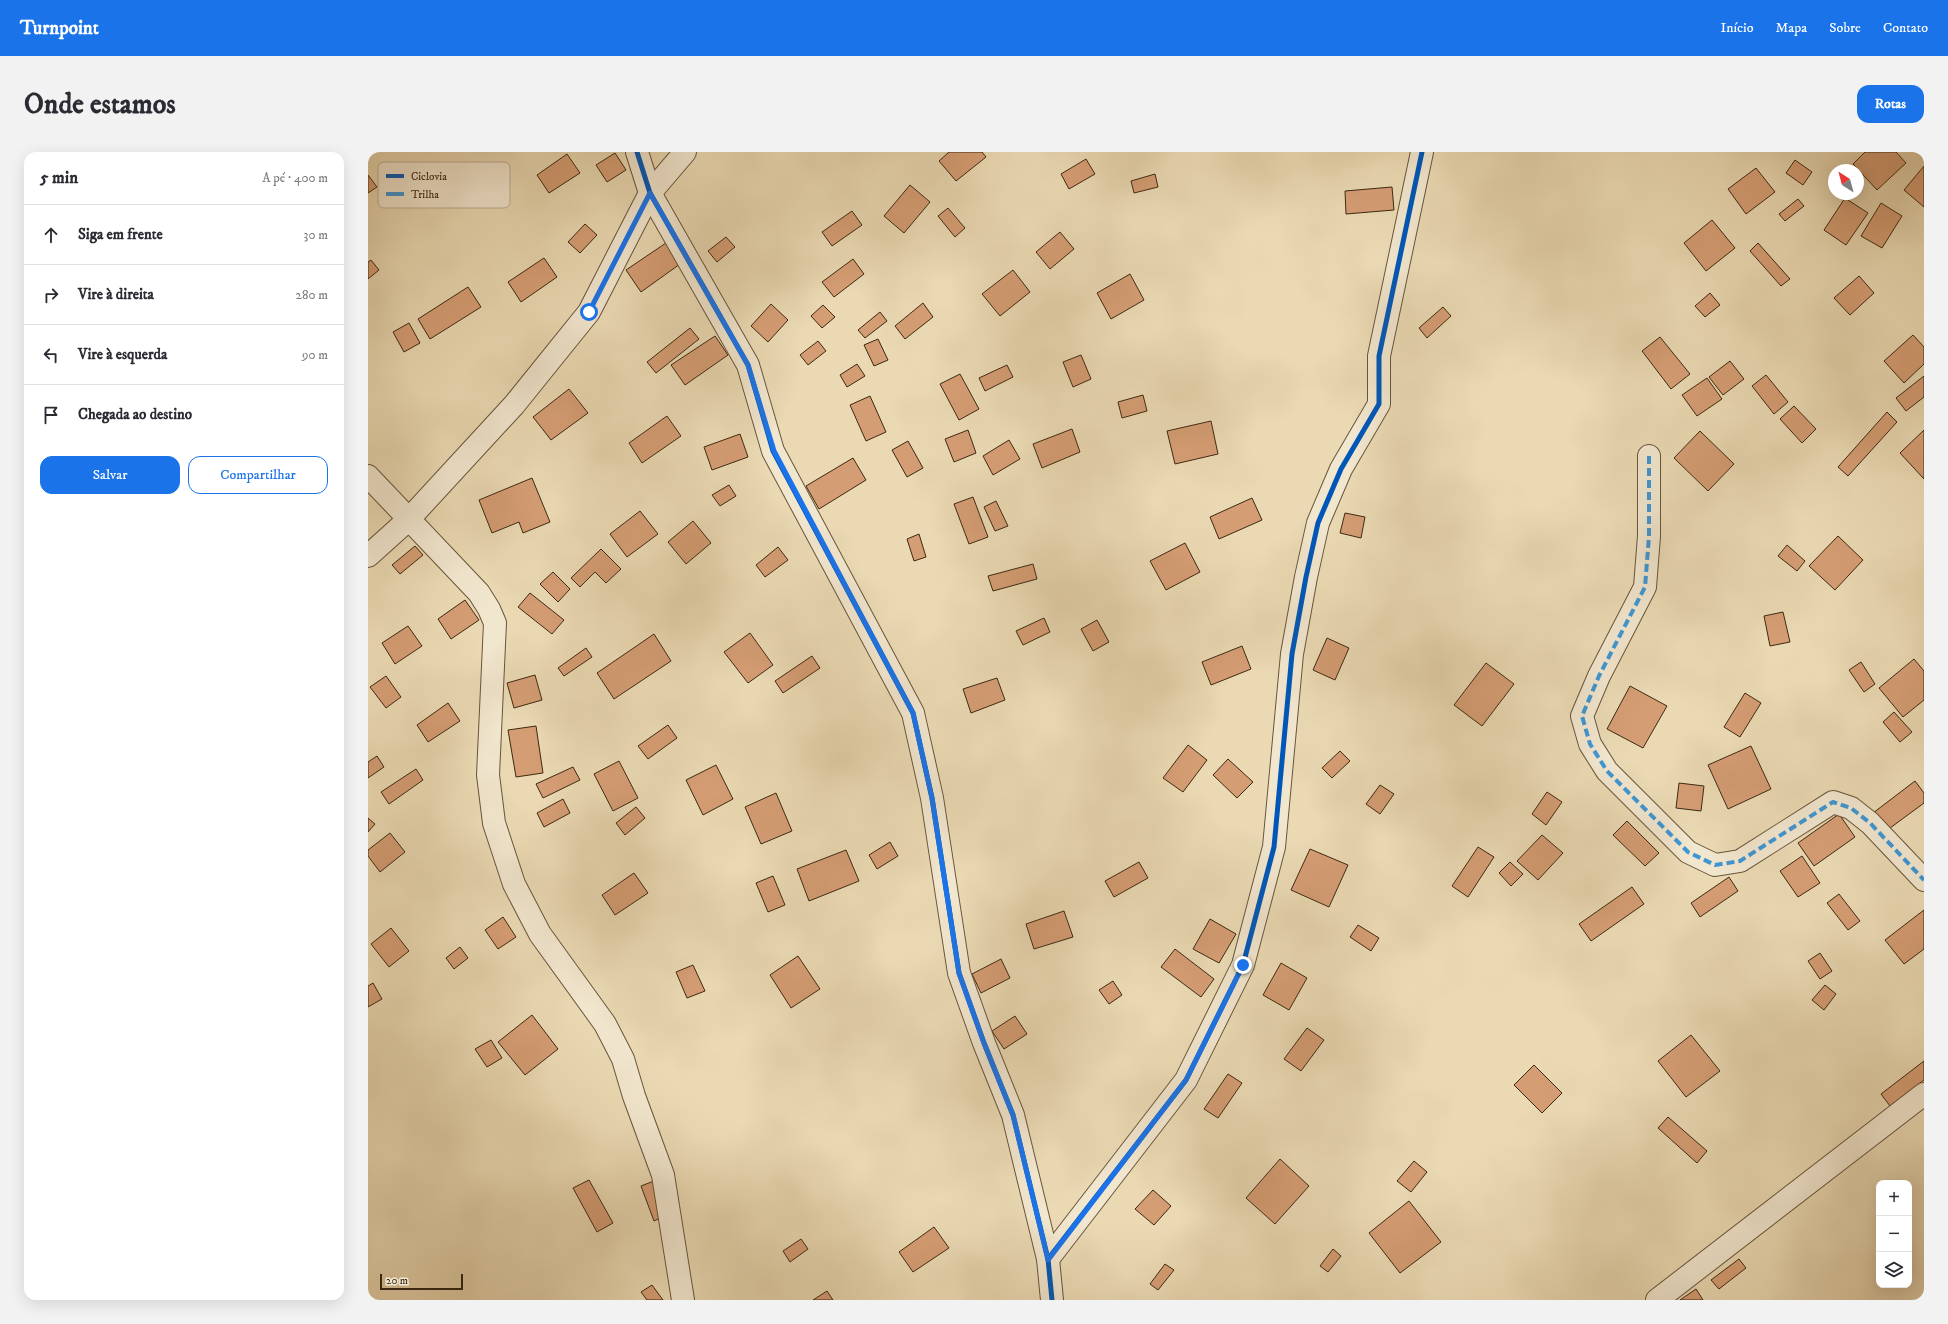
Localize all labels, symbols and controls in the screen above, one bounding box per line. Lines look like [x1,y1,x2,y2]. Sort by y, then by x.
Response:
text: Turnpoint [20,17,99,40]
text: Início [1720,19,1754,37]
text: Mapa [1776,19,1807,37]
text: Sobre [1829,19,1861,37]
text: Contato [1883,19,1928,37]
button: Rotas [1857,85,1924,123]
text: Onde estamos [24,87,176,122]
legend [378,162,510,208]
north arrow [1828,164,1864,200]
text: 5 min [40,167,78,189]
text: A pé · 400 m [262,170,328,186]
text: Ciclovia [411,170,447,184]
text: Trilha [411,188,439,202]
icon: ahead [40,224,62,246]
text: Siga em frente [78,225,163,244]
text: 30 m [304,227,328,243]
icon: right [40,284,62,306]
text: Vire à direita [78,285,154,304]
text: 280 m [296,287,328,303]
route start [580,303,598,321]
icon: left [40,344,62,366]
text: Vire à esquerda [78,345,167,364]
text: 90 m [302,347,328,363]
icon: arrive [40,404,62,426]
text: Chegada ao destino [78,405,192,424]
button: Salvar [40,456,180,494]
button: Compartilhar [188,456,328,494]
route end [1234,956,1252,974]
map controls [1876,1180,1912,1288]
button: + [1876,1180,1912,1216]
button: − [1876,1216,1912,1252]
button: layers [1876,1252,1912,1288]
scale bar [380,1272,463,1291]
text: 20 m [386,1274,408,1288]

